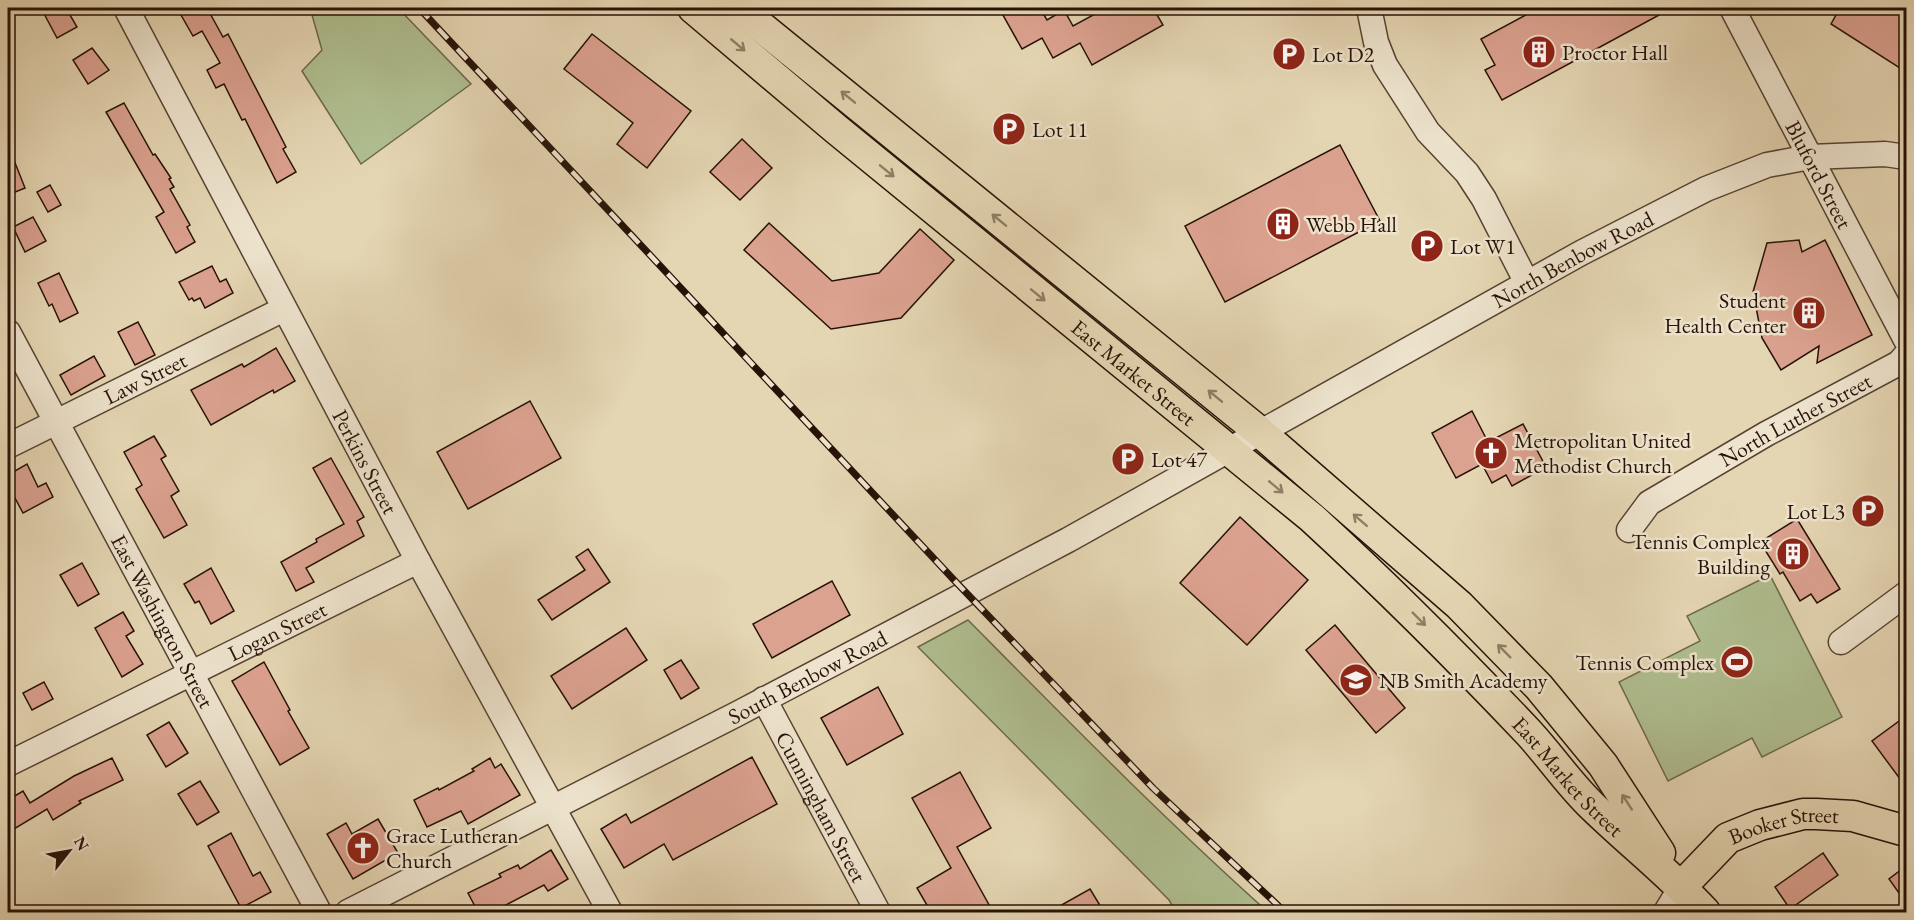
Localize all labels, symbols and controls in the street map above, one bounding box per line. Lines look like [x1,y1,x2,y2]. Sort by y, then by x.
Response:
building icon: Proctor Hall [1521,34,1557,70]
parking icon: Lot D2 [1271,36,1307,72]
place label: Proctor Hall [1562,38,1668,67]
one-way arrow [730,39,746,52]
place label: Lot D2 [1312,40,1375,69]
one-way arrow [840,90,856,103]
parking icon: Lot 11 [991,111,1027,147]
place label: Lot 11 [1032,115,1088,144]
street label: Bluford Street [1779,115,1860,234]
one-way arrow [879,164,895,177]
street label: North Benbow Road [1487,204,1659,314]
building icon: Webb Hall [1265,206,1301,242]
place label: Webb Hall [1306,210,1397,239]
one-way arrow [991,213,1007,226]
parking icon: Lot W1 [1409,228,1445,264]
place label: Lot W1 [1450,232,1516,261]
place label: Student Health Center [1664,286,1787,340]
one-way arrow [1030,288,1046,301]
building icon: Student Health Center [1791,295,1827,331]
street label: East Market Street [1065,313,1202,432]
street label: Law Street [99,345,191,411]
street label: North Luther Street [1714,366,1877,473]
one-way arrow [1208,390,1224,403]
street label: Perkins Street [326,404,405,519]
place label: Metropolitan United Methodist Church [1514,426,1692,480]
church icon: Metropolitan United Methodist Church [1473,435,1509,471]
parking icon: Lot 47 [1110,441,1146,477]
place label: Lot 47 [1151,445,1208,474]
one-way arrow [1268,480,1283,494]
parking icon: Lot L3 [1850,493,1886,529]
place label: Lot L3 [1787,497,1845,526]
one-way arrow [1353,513,1368,527]
place label: Tennis Complex Building [1631,527,1771,581]
street label: East Washington Street [105,529,221,713]
building icon: Tennis Complex Building [1775,536,1811,572]
street label: Logan Street [223,594,331,668]
one-way arrow [1411,612,1426,627]
street label: South Benbow Road [723,623,893,731]
one-way arrow [1497,644,1511,659]
sports icon: Tennis Complex [1719,644,1755,680]
place label: Tennis Complex [1575,648,1715,677]
school or university icon: NB Smith Academy [1338,662,1374,698]
place label: NB Smith Academy [1379,666,1548,695]
street label: East Market Street [1506,710,1630,843]
street label: Cunningham Street [769,726,874,887]
one-way arrow [1621,794,1633,811]
street label: Booker Street [1724,799,1840,851]
north arrow [39,821,99,881]
place label: Grace Lutheran Church [386,821,519,875]
church icon: Grace Lutheran Church [345,830,381,866]
text: N [69,833,94,855]

